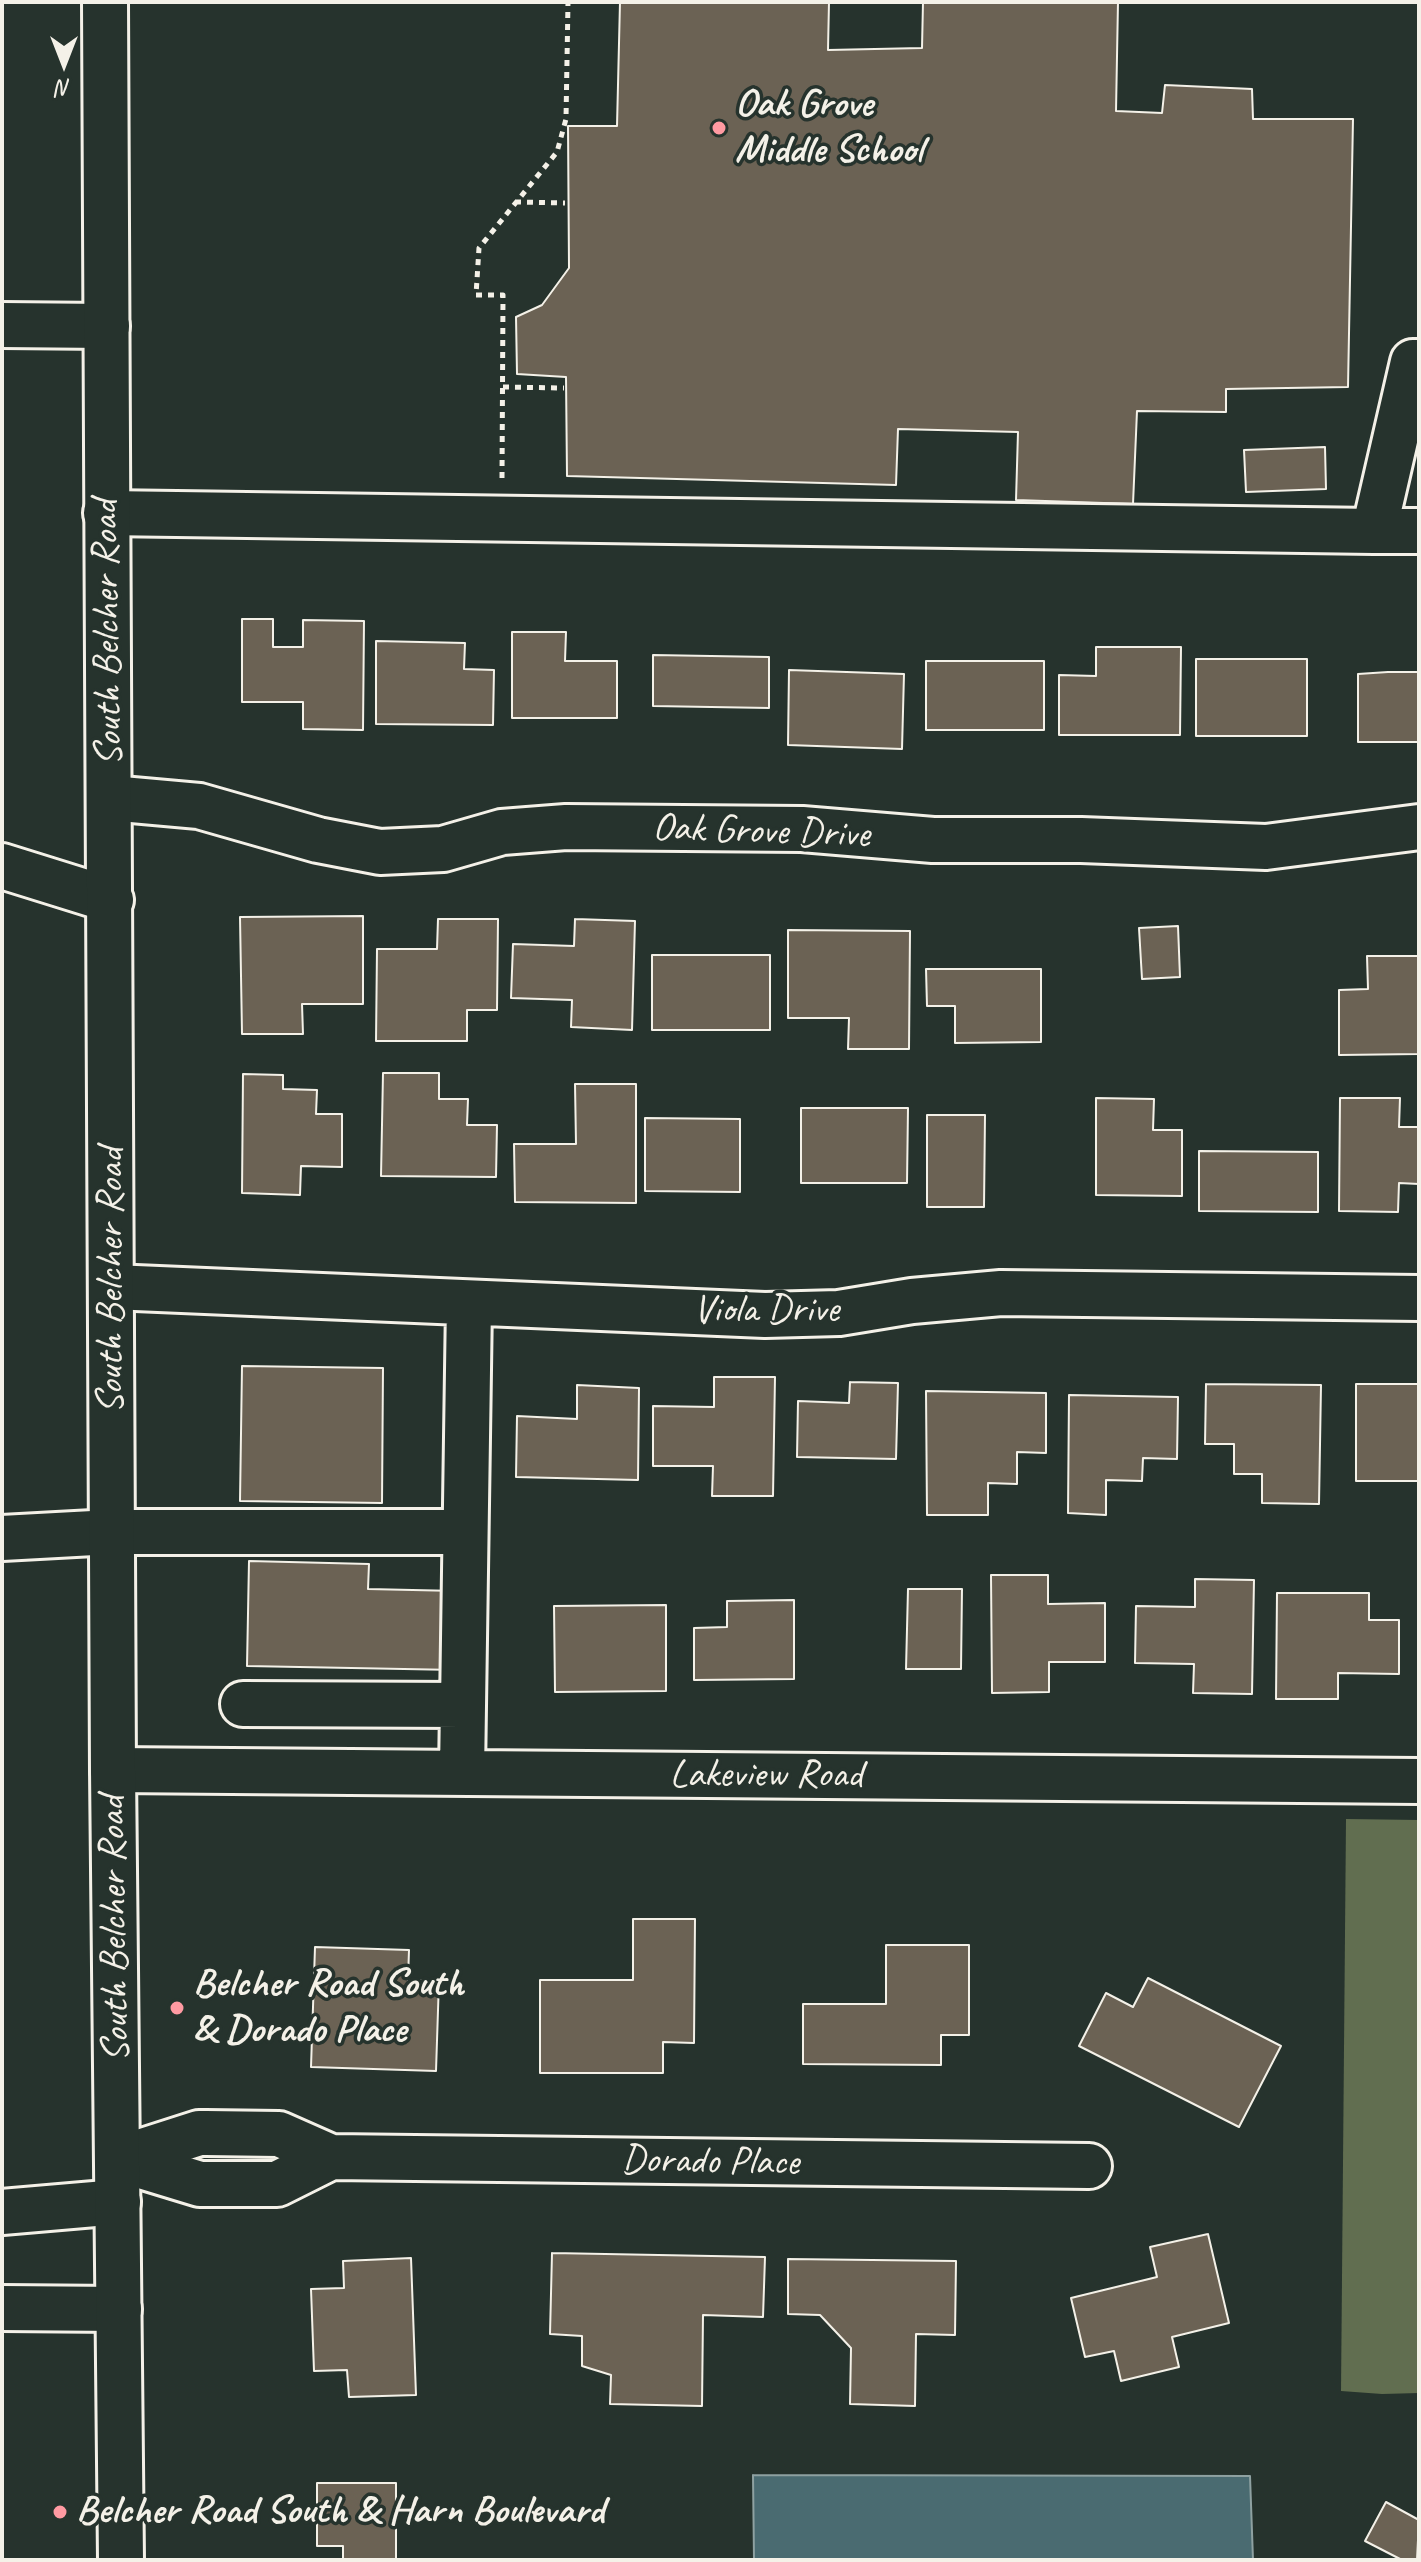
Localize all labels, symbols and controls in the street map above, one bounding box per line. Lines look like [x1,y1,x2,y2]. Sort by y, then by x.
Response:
north arrow [24,24,104,104]
text: N [57,74,71,102]
place label: Oak Grove Middle School [735,81,923,175]
marker: Oak Grove Middle School [710,119,728,137]
street label: South Belcher Road [82,499,134,767]
street label: Oak Grove Drive [652,804,870,860]
street label: South Belcher Road [88,1148,136,1414]
street label: Viola Drive [693,1287,839,1335]
street label: Lakeview Road [669,1752,863,1800]
street label: South Belcher Road [89,1795,141,2063]
place label: Belcher Road South & Dorado Place [193,1961,464,2055]
marker: Belcher Road South & Dorado Place [168,1999,186,2017]
street label: Dorado Place [621,2136,799,2188]
place label: Belcher Road South & Harn Boulevard [76,2488,604,2536]
marker: Belcher Road South & Harn Boulevard [51,2503,69,2521]

